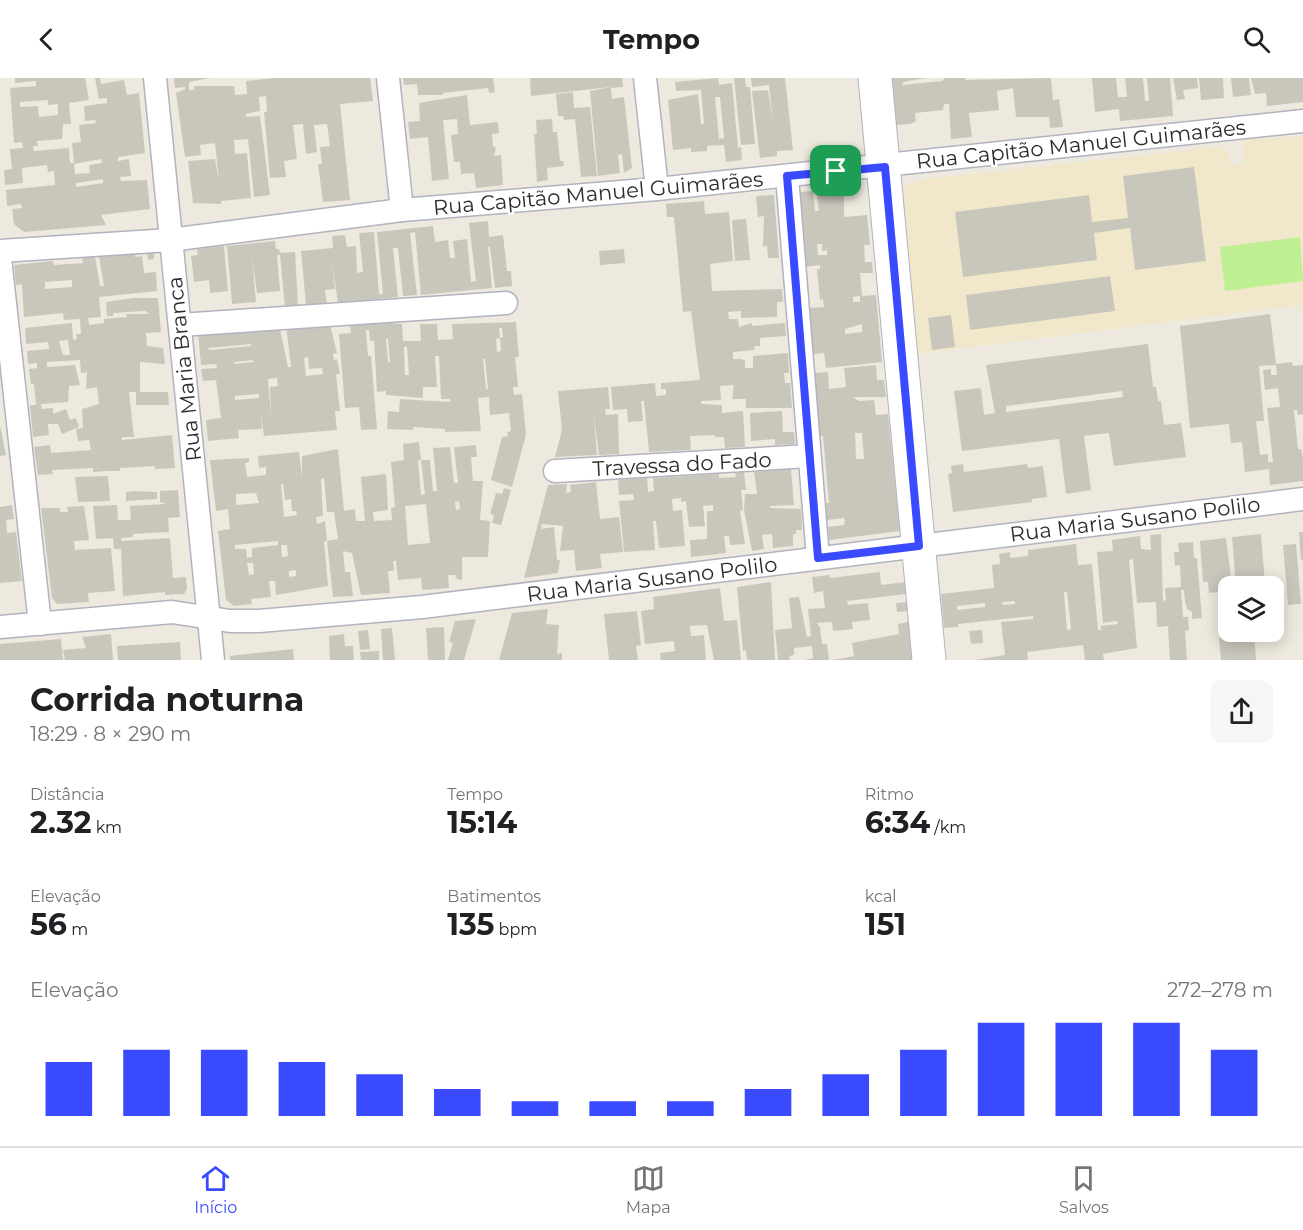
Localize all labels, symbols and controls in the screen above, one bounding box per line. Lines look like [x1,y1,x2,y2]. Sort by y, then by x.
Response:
icon: back [30,23,63,56]
text: Tempo [603,23,700,56]
icon: search [1240,23,1273,56]
street label: Rua Capitão Manuel Guimarães [915,114,1247,174]
pin [810,145,861,196]
icon: arrive [819,154,852,187]
street label: Rua Capitão Manuel Guimarães [432,166,764,220]
street label: Rua Maria Branca [162,275,206,463]
street label: Travessa do Fado [592,447,772,481]
street label: Rua Maria Susano Polilo [1008,491,1262,547]
street label: Rua Maria Susano Polilo [525,551,779,607]
map controls [1218,576,1284,642]
button: layers [1218,576,1284,642]
text: Corrida noturna [30,679,304,719]
button: share [1210,680,1273,743]
text: 18:29 · 8 × 290 m [30,722,191,746]
text: Distância [30,785,104,804]
text: Tempo [447,785,503,804]
text: Ritmo [865,785,914,804]
text: 2.32 [30,804,91,841]
text: 15:14 [447,804,517,841]
text: 6:34 [865,804,930,841]
text: km [91,818,122,837]
text: /km [930,818,966,837]
text: Elevação [30,887,101,906]
text: Batimentos [447,887,541,906]
text: kcal [865,887,897,906]
text: 56 [30,906,67,943]
text: 135 [447,906,494,943]
text: 151 [865,906,906,943]
text: m [67,920,88,939]
text: bpm [494,920,537,939]
text: Elevação [30,978,119,1002]
text: 272–278 m [1167,978,1273,1002]
tab: Início [194,1162,237,1217]
tab: Mapa [626,1162,671,1217]
tab: Salvos [1059,1162,1109,1217]

